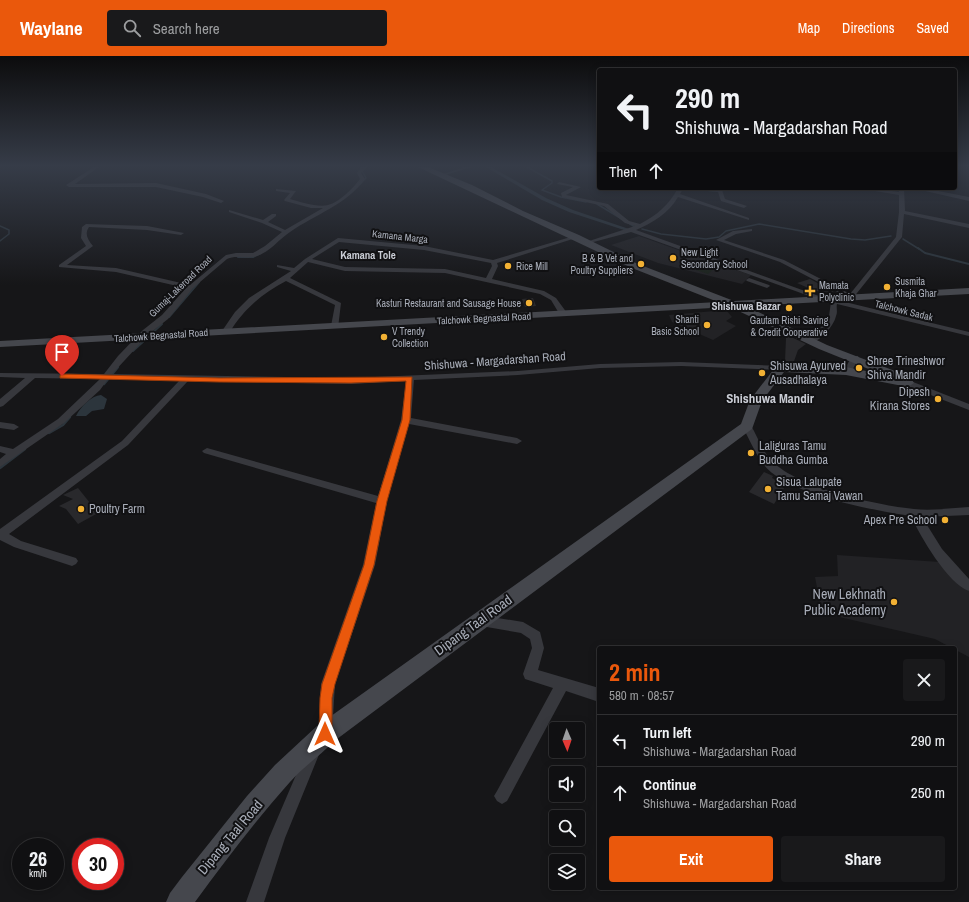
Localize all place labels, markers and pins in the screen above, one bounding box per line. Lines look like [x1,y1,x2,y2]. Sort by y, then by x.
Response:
place label: New Light Secondary School [681,246,748,271]
place label: B & B Vet and Poultry Suppliers [571,252,633,277]
marker: New Light Secondary School [668,253,678,263]
marker: B & B Vet and Poultry Suppliers [636,259,646,269]
place label: Rice Mill [516,260,548,273]
marker: Rice Mill [503,261,513,271]
place label: Susmita Khaja Ghar [895,275,937,300]
place label: Mamata Polyclinic [819,279,854,304]
marker: Susmita Khaja Ghar [882,282,892,292]
marker: Mamata Polyclinic [804,285,816,297]
place label: Kasturi Restaurant and Sausage House [376,297,521,310]
marker: Kasturi Restaurant and Sausage House [524,298,534,308]
marker: Gautam Rishi Saving & Credit Cooperative [784,303,794,313]
place label: Shanti Basic School [651,313,699,338]
place label: Gautam Rishi Saving & Credit Cooperative [750,314,829,339]
marker: Shanti Basic School [702,320,712,330]
place label: V Trendy Collection [392,325,428,350]
marker: V Trendy Collection [379,332,389,342]
pin [45,335,79,376]
place label: Shree Trineshwor Shiva Mandir [867,353,945,383]
place label: Shisuwa Ayurved Ausadhalaya [769,358,846,388]
marker: Shree Trineshwor Shiva Mandir [854,363,864,373]
marker: Shisuwa Ayurved Ausadhalaya [757,368,767,378]
place label: Dipesh Kirana Stores [870,384,930,414]
marker: Dipesh Kirana Stores [933,394,943,404]
place label: Laliguras Tamu Buddha Gumba [759,438,828,468]
marker: Laliguras Tamu Buddha Gumba [746,448,756,458]
place label: Sisua Lalupate Tamu Samaj Vawan [776,474,863,504]
marker: Sisua Lalupate Tamu Samaj Vawan [763,484,773,494]
place label: Poultry Farm [89,501,145,517]
marker: Poultry Farm [76,504,86,514]
place label: Apex Pre School [863,512,937,528]
marker: Apex Pre School [940,515,950,525]
place label: New Lekhnath Public Academy [804,585,886,619]
marker: New Lekhnath Public Academy [889,597,899,607]

